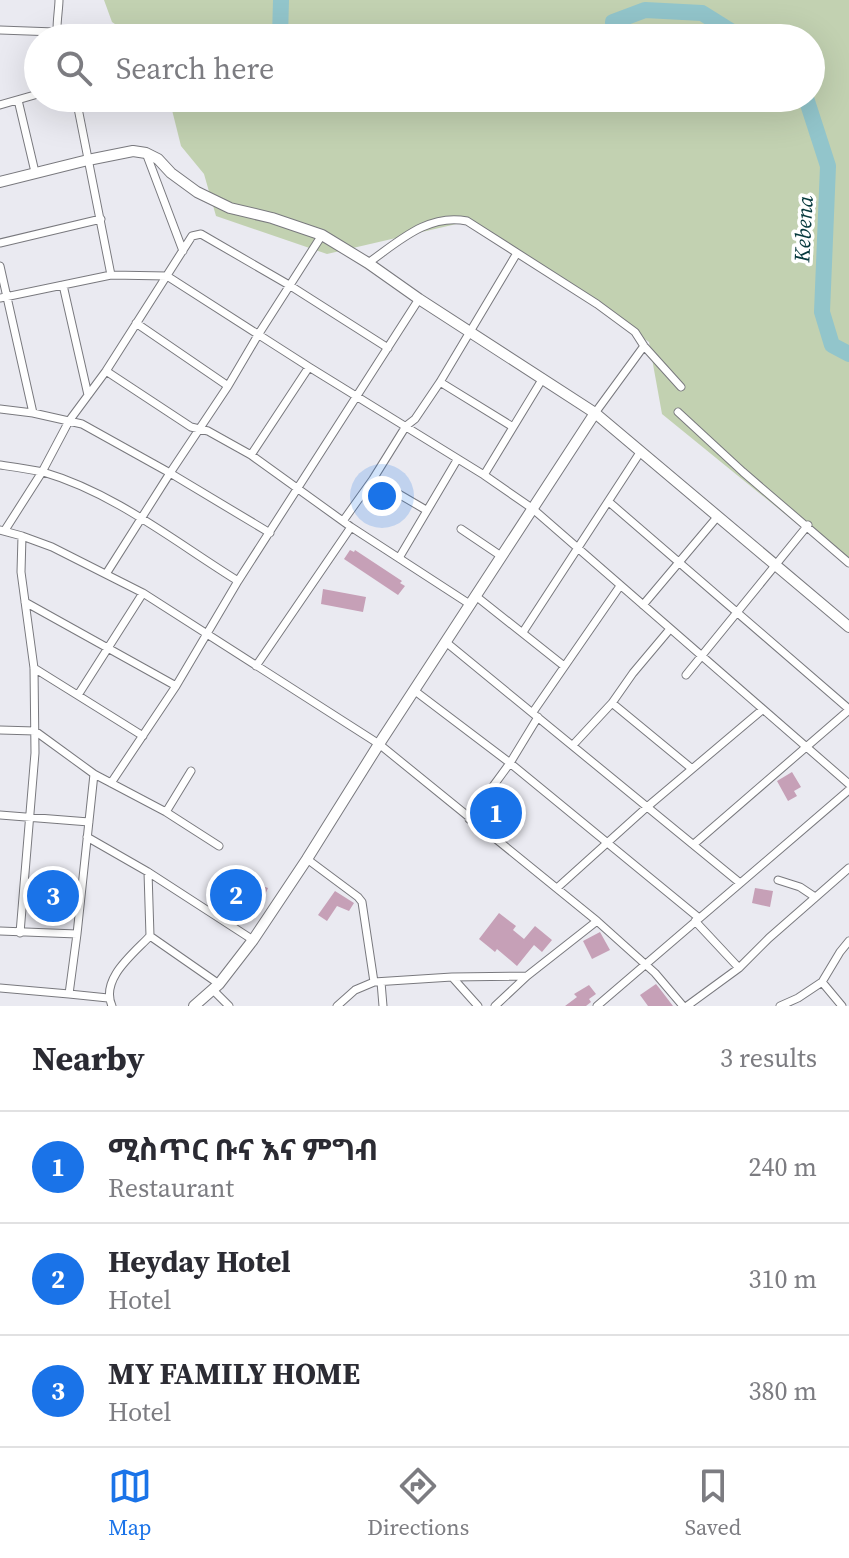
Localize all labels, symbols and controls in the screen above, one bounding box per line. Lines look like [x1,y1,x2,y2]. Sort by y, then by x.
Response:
search box [24,24,825,112]
icon: search [52,46,96,90]
text: Search here [116,48,274,89]
water label: Kebena [786,194,820,264]
your location [362,476,402,516]
pin: 1 [470,783,522,843]
pin: 2 [210,865,262,925]
pin: 3 [27,866,79,926]
text: Nearby [32,1035,145,1081]
text: 3 results [720,1040,817,1076]
text: ሚስጥር ቡና እና ምግብ [108,1129,378,1170]
text: 1 [51,1149,65,1185]
text: 240 m [749,1149,817,1185]
text: Restaurant [108,1170,234,1206]
text: Heyday Hotel [108,1241,291,1282]
text: 2 [51,1261,65,1297]
text: 310 m [749,1261,817,1297]
text: Hotel [108,1282,171,1318]
text: MY FAMILY HOME [108,1353,360,1394]
text: 3 [51,1373,65,1409]
text: 380 m [749,1373,817,1409]
text: Hotel [108,1394,171,1430]
tab: Map [108,1464,152,1542]
tab: Directions [367,1464,469,1542]
tab: Saved [685,1464,741,1542]

